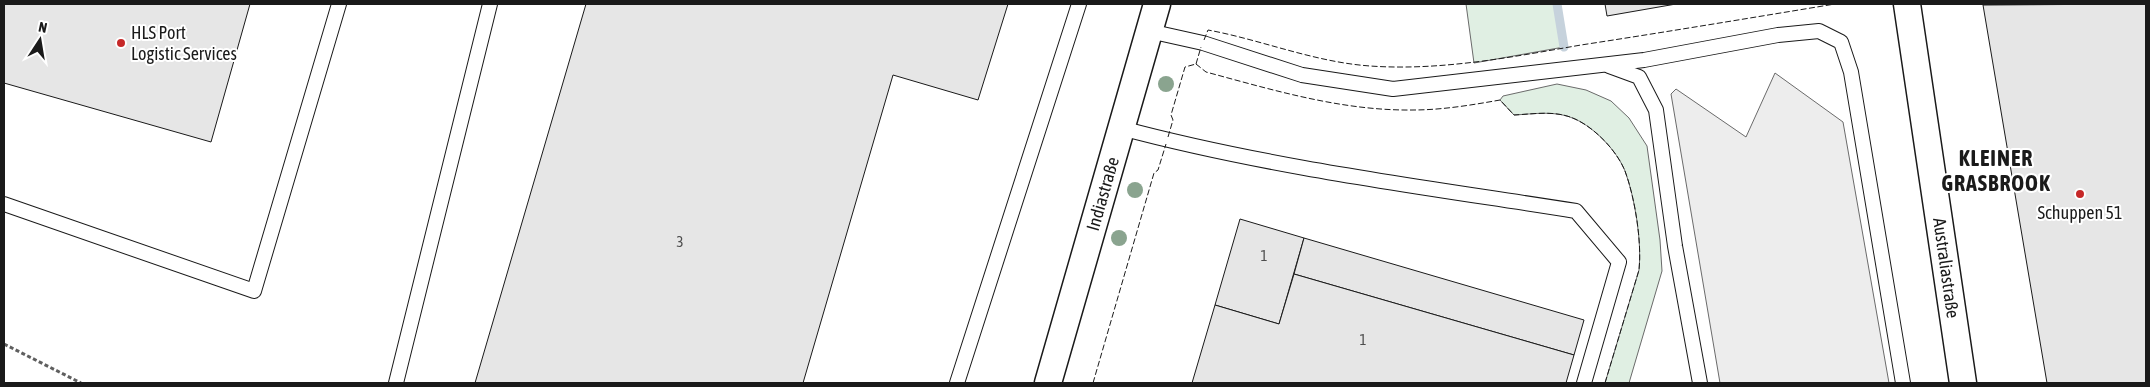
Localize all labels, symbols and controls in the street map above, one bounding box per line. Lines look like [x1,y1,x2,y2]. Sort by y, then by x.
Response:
north arrow [15,15,65,65]
text: N [37,19,48,36]
place label: HLS Port Logistic Services [131,22,237,64]
marker: HLS Port Logistic Services [115,37,127,49]
district label: KLEINER GRASBROOK [1941,145,2051,196]
street label: Indiastraße [1082,155,1123,233]
marker: Schuppen 51 [2074,188,2086,200]
place label: Schuppen 51 [2038,202,2123,223]
street label: Australiastraße [1929,216,1964,319]
house number: 3 [676,233,684,250]
house number: 1 [1260,247,1268,264]
house number: 1 [1359,331,1367,348]

